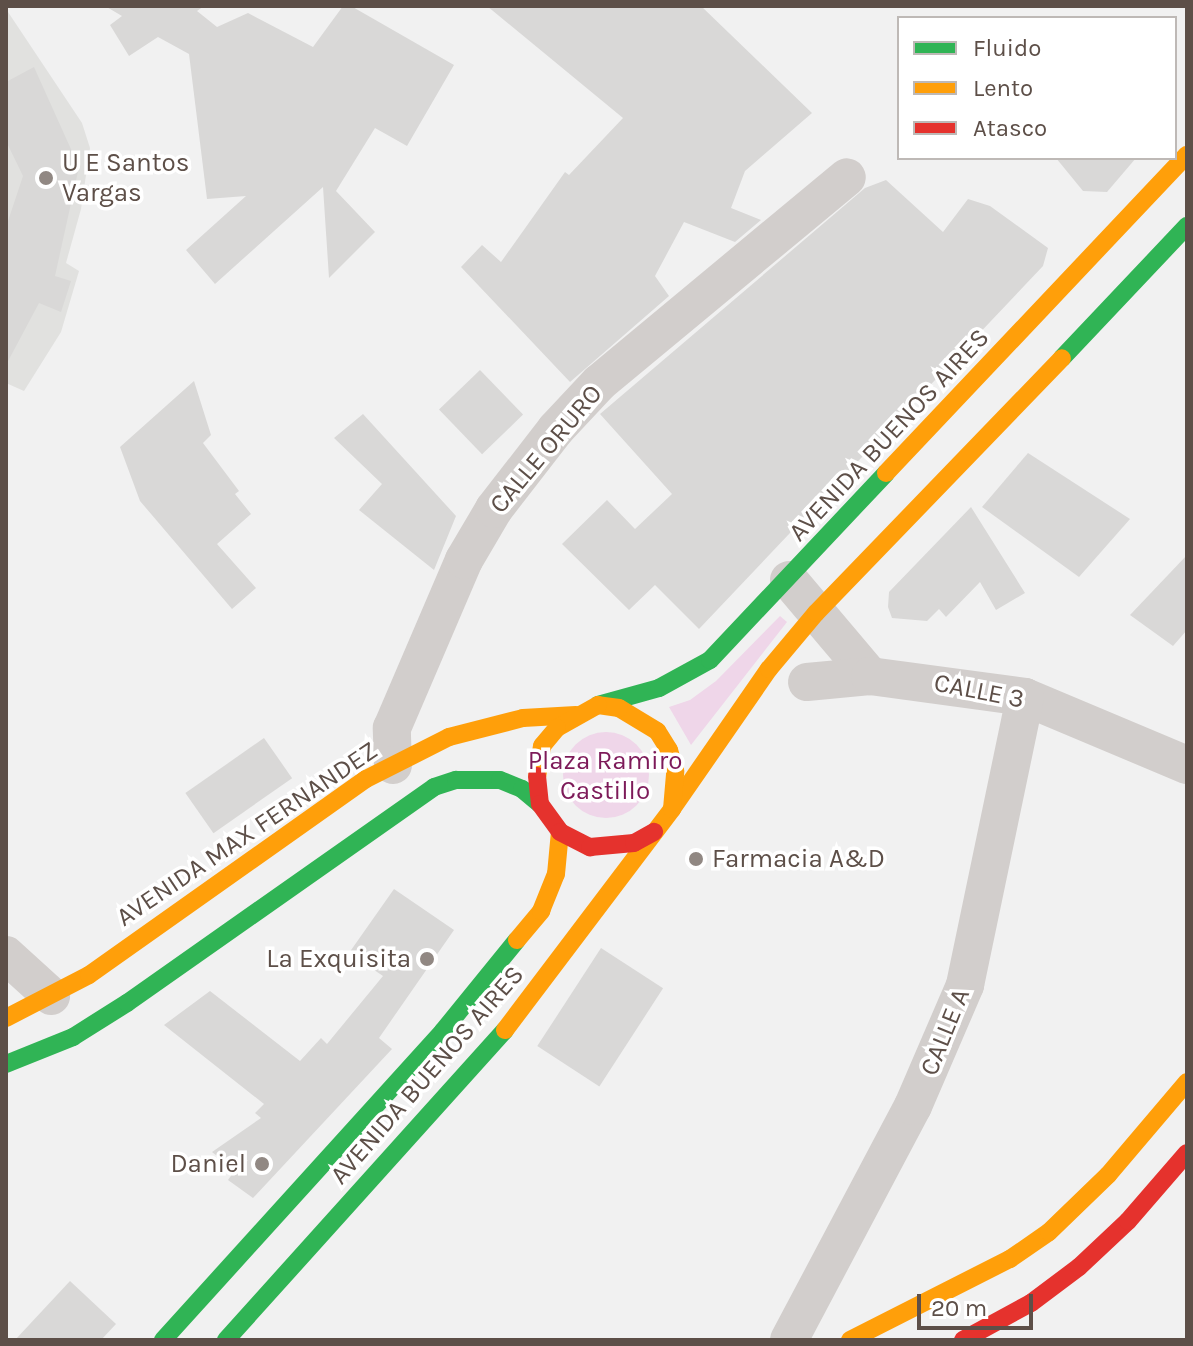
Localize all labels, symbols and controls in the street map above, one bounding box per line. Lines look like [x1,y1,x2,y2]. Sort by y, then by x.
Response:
legend [897,16,1177,160]
text: Fluido [973,34,1041,62]
text: Lento [973,74,1033,102]
text: Atasco [973,114,1047,142]
place label: U E Santos Vargas [62,147,189,208]
marker: U E Santos Vargas [37,169,55,187]
street label: AVENIDA BUENOS AIRES [782,322,996,548]
street label: CALLE ORURO [483,378,609,520]
street label: CALLE 3 [931,667,1027,715]
street label: AVENIDA MAX FERNANDEZ [110,735,384,933]
park label: Plaza Ramiro Castillo [528,745,682,806]
place label: Farmacia A&D [712,843,885,875]
marker: Farmacia A&D [687,850,705,868]
place label: La Exquisita [266,943,411,975]
marker: La Exquisita [418,950,436,968]
street label: AVENIDA BUENOS AIRES [324,959,530,1191]
street label: CALLE A [914,984,976,1080]
place label: Daniel [170,1148,246,1180]
marker: Daniel [253,1155,271,1173]
scale bar [921,1278,1037,1328]
text: 20 m [931,1294,987,1322]

